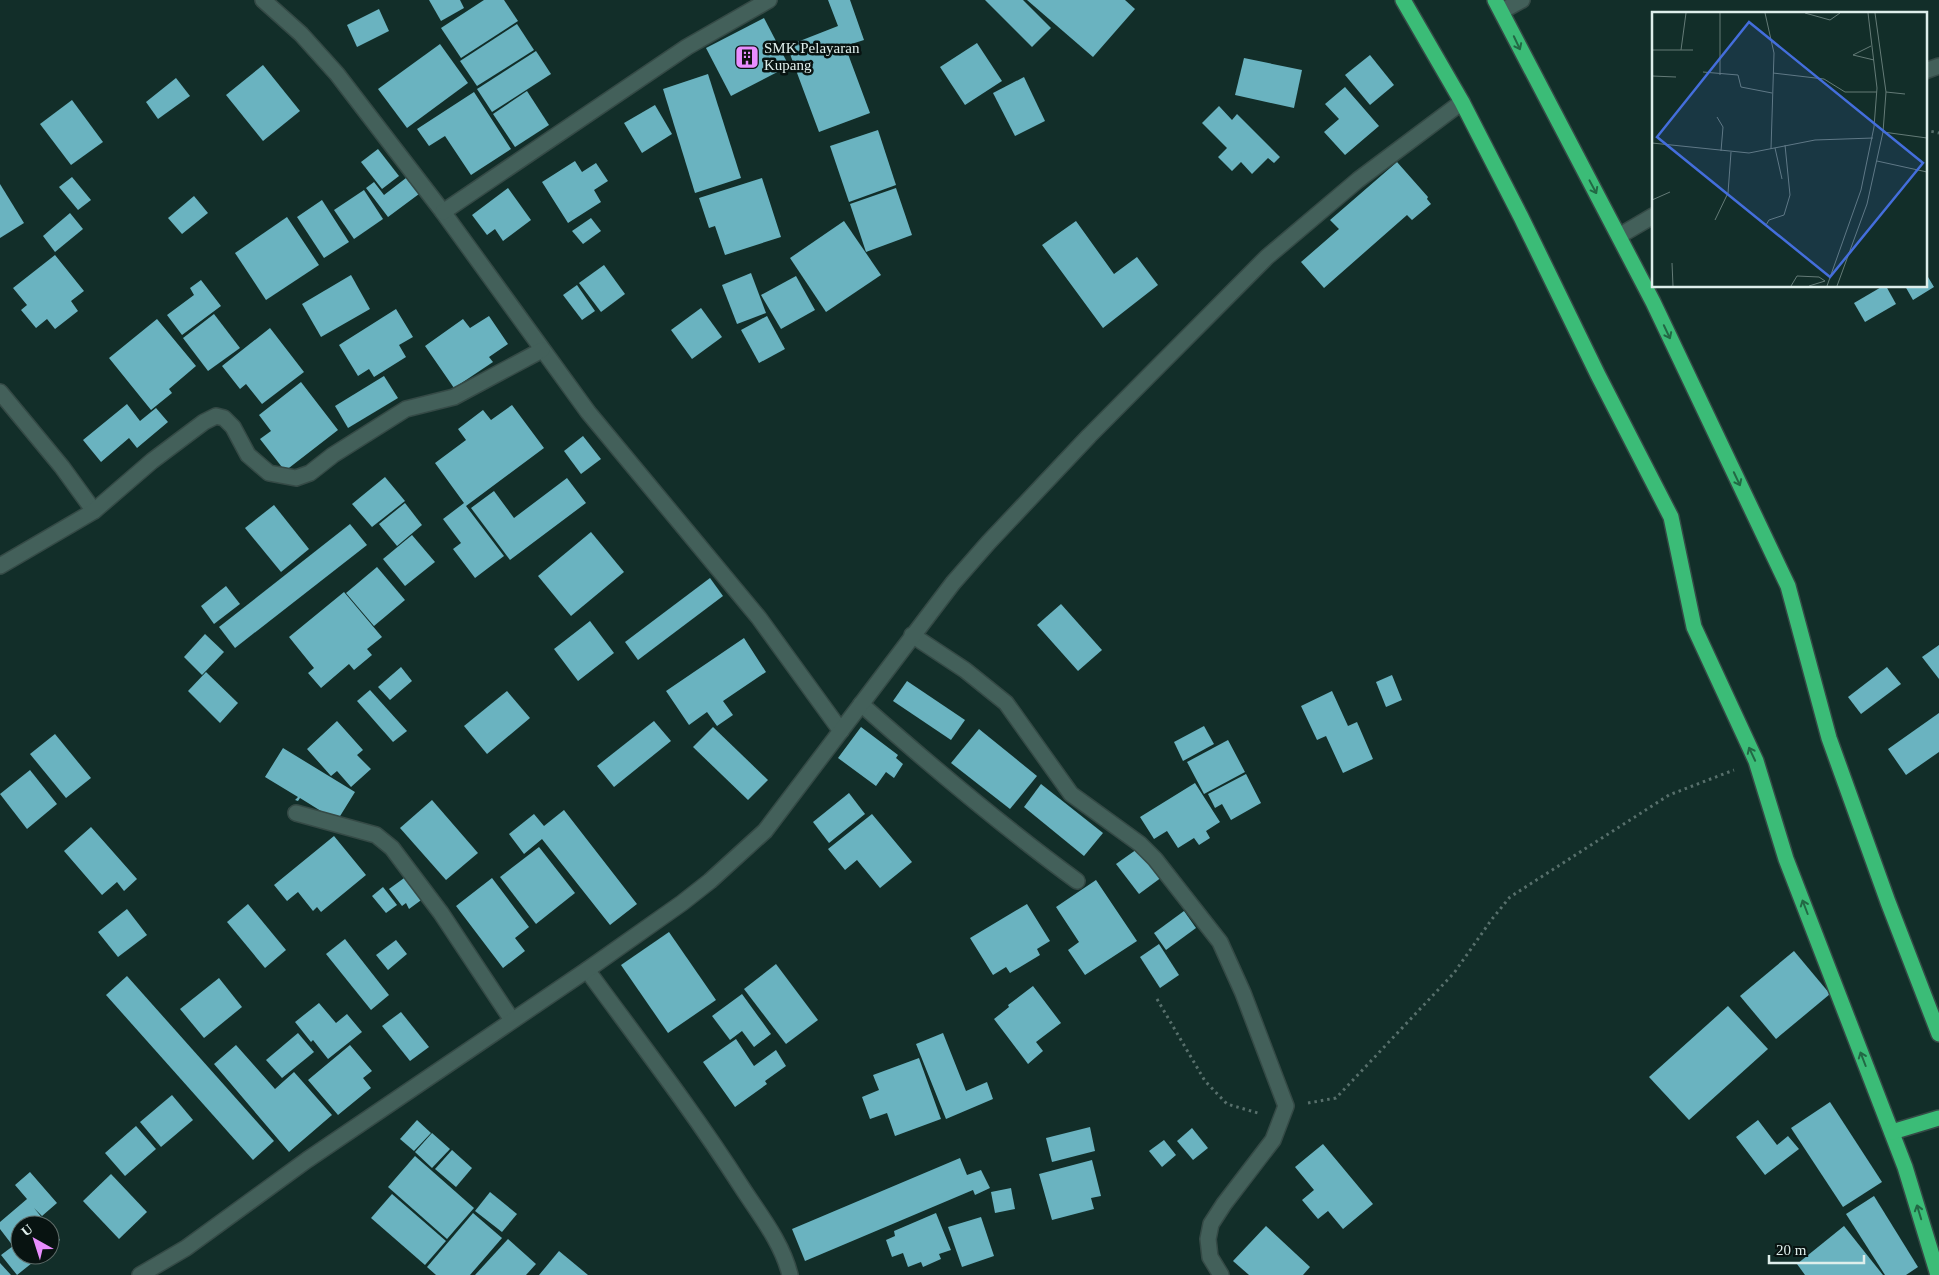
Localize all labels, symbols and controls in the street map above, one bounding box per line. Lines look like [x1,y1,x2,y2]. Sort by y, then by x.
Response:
inset map [1652,12,1926,288]
one-way arrow [1513,35,1523,50]
place label: SMK Pelayaran Kupang [764,40,860,73]
building icon: SMK Pelayaran Kupang [734,44,760,70]
one-way arrow [1588,180,1598,195]
one-way arrow [1663,324,1672,339]
one-way arrow [1732,471,1742,486]
one-way arrow [1747,747,1757,762]
one-way arrow [1800,900,1809,915]
one-way arrow [1858,1052,1868,1067]
one-way arrow [1913,1204,1923,1220]
north arrow [10,1215,60,1265]
text: U [18,1221,36,1239]
scale bar [1769,1232,1864,1264]
text: 20 m [1776,1242,1807,1258]

